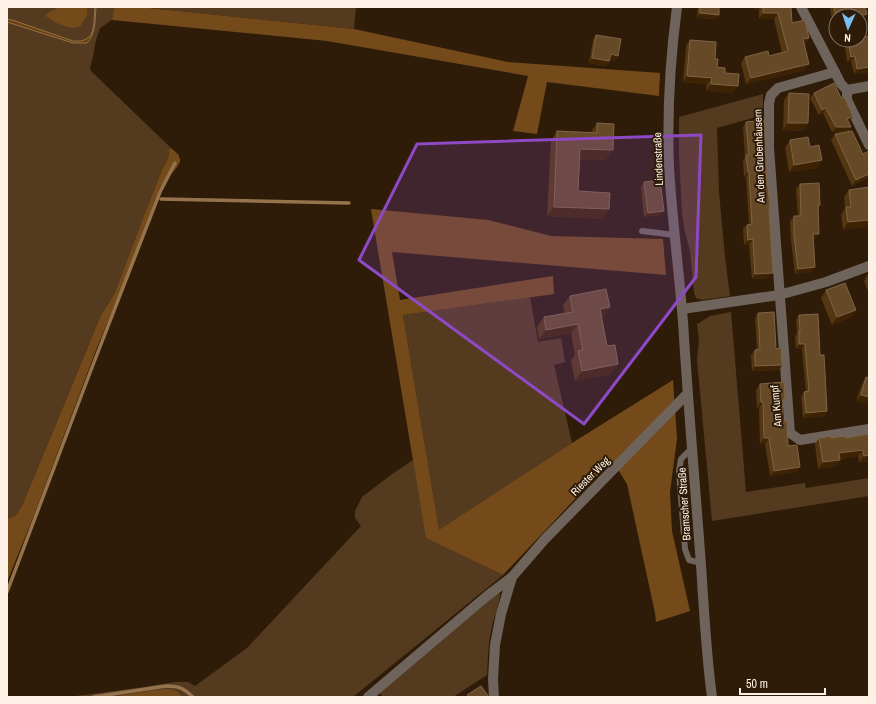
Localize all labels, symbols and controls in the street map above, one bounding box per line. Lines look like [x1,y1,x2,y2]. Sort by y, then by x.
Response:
north arrow [828,8,868,48]
text: N [844,31,851,45]
street label: An den Grubenhäusern [750,109,768,204]
street label: Lindenstraße [650,132,666,186]
street label: Am Kumpf [767,384,785,429]
street label: Riester Weg [567,453,613,499]
street label: Bramscher Straße [674,467,694,541]
scale bar [740,670,825,696]
text: 50 m [746,676,768,692]

